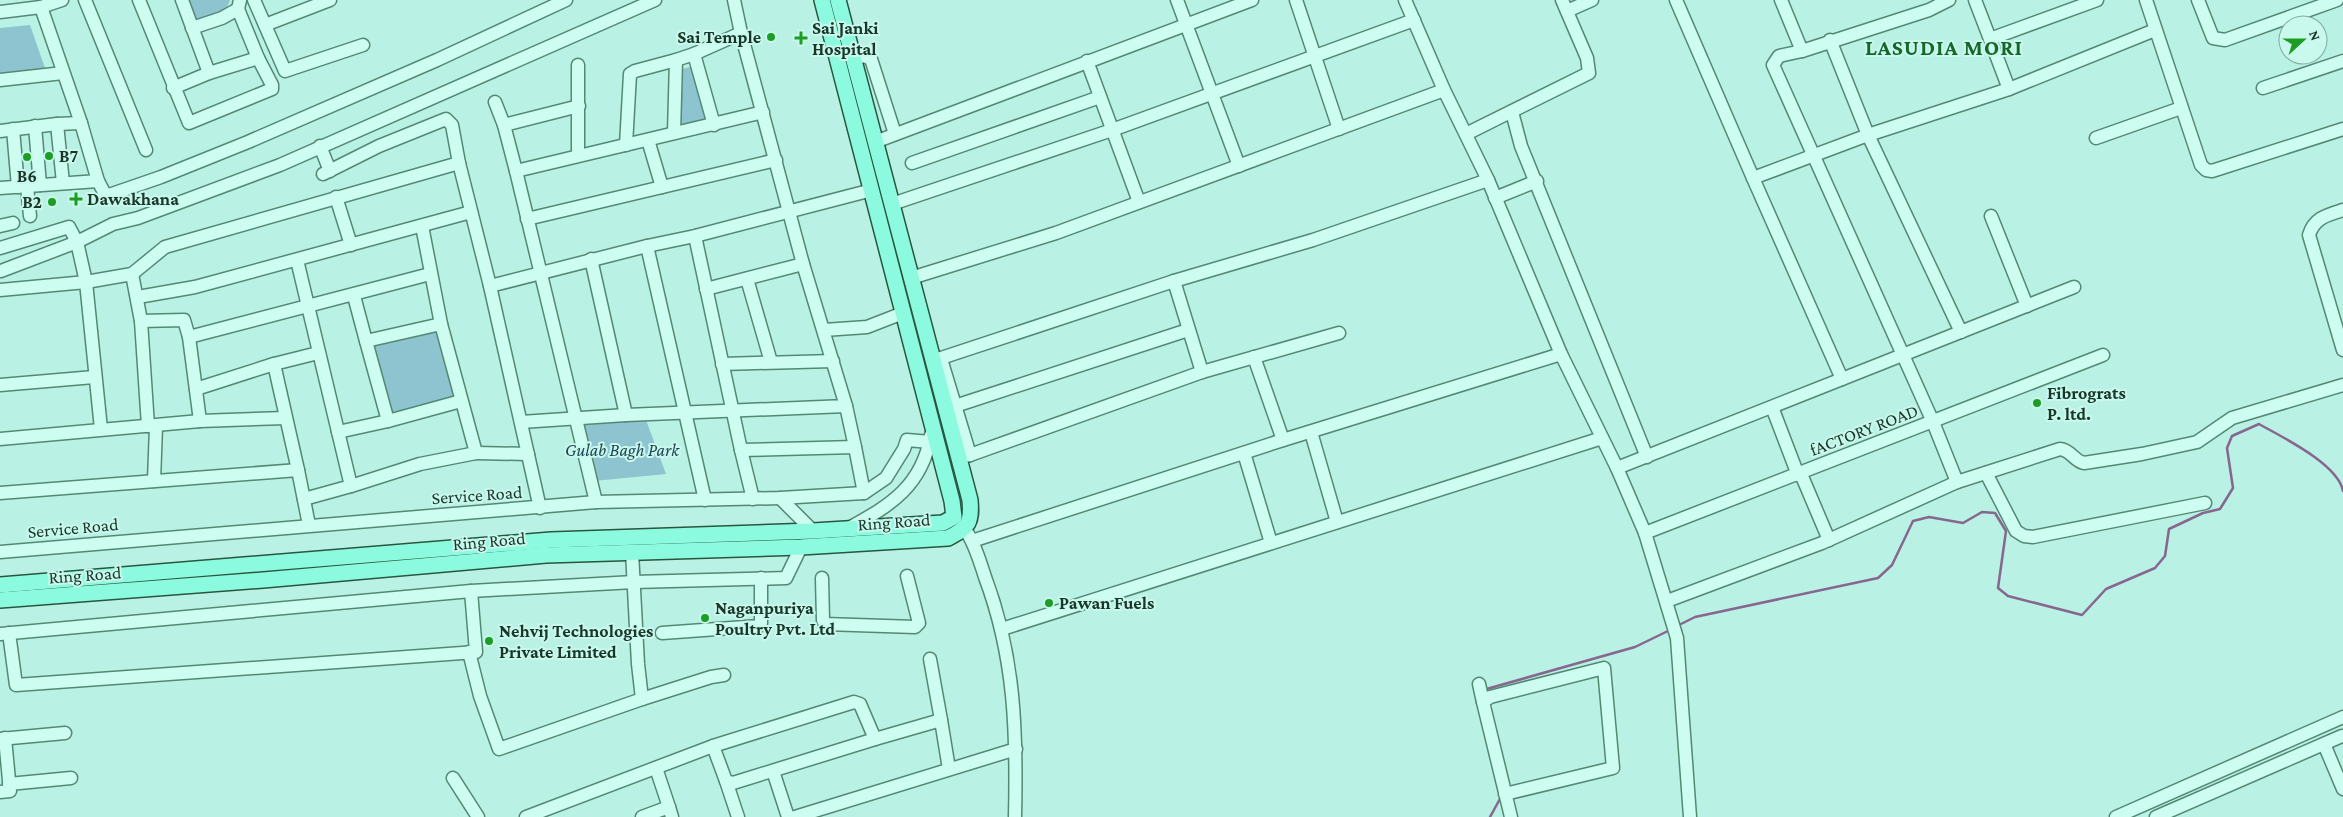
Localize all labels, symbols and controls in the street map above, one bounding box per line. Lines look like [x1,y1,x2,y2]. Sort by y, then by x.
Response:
north arrow [2278,15,2328,65]
place label: Sai Janki Hospital [812,18,879,59]
place label: Sai Temple [677,27,761,47]
text: N [2306,28,2324,43]
marker: Sai Temple [765,31,777,43]
marker: Sai Janki Hospital [794,31,808,45]
district label: LASUDIA MORI [1865,35,2023,60]
place label: B7 [59,146,78,166]
marker: B7 [43,150,55,162]
marker: B6 [21,151,33,163]
place label: B6 [17,166,37,186]
place label: Dawakhana [87,189,179,209]
place label: B2 [22,192,42,212]
marker: Dawakhana [69,192,83,206]
marker: B2 [46,196,58,208]
place label: Fibrograts P. ltd. [2047,383,2126,424]
marker: Fibrograts P. ltd. [2031,397,2043,409]
street label: fACTORY ROAD [1807,400,1921,460]
park label: Gulab Bagh Park [565,440,680,460]
street label: Service Road [431,482,524,508]
street label: Ring Road [857,509,932,535]
street label: Service Road [27,514,120,542]
street label: Ring Road [452,528,527,554]
street label: Ring Road [48,562,123,588]
place label: Pawan Fuels [1059,593,1154,613]
marker: Pawan Fuels [1043,597,1055,609]
place label: Naganpuriya Poultry Pvt. Ltd [715,598,835,639]
marker: Naganpuriya Poultry Pvt. Ltd [699,612,711,624]
place label: Nehvij Technologies Private Limited [499,621,653,662]
marker: Nehvij Technologies Private Limited [483,635,495,647]

